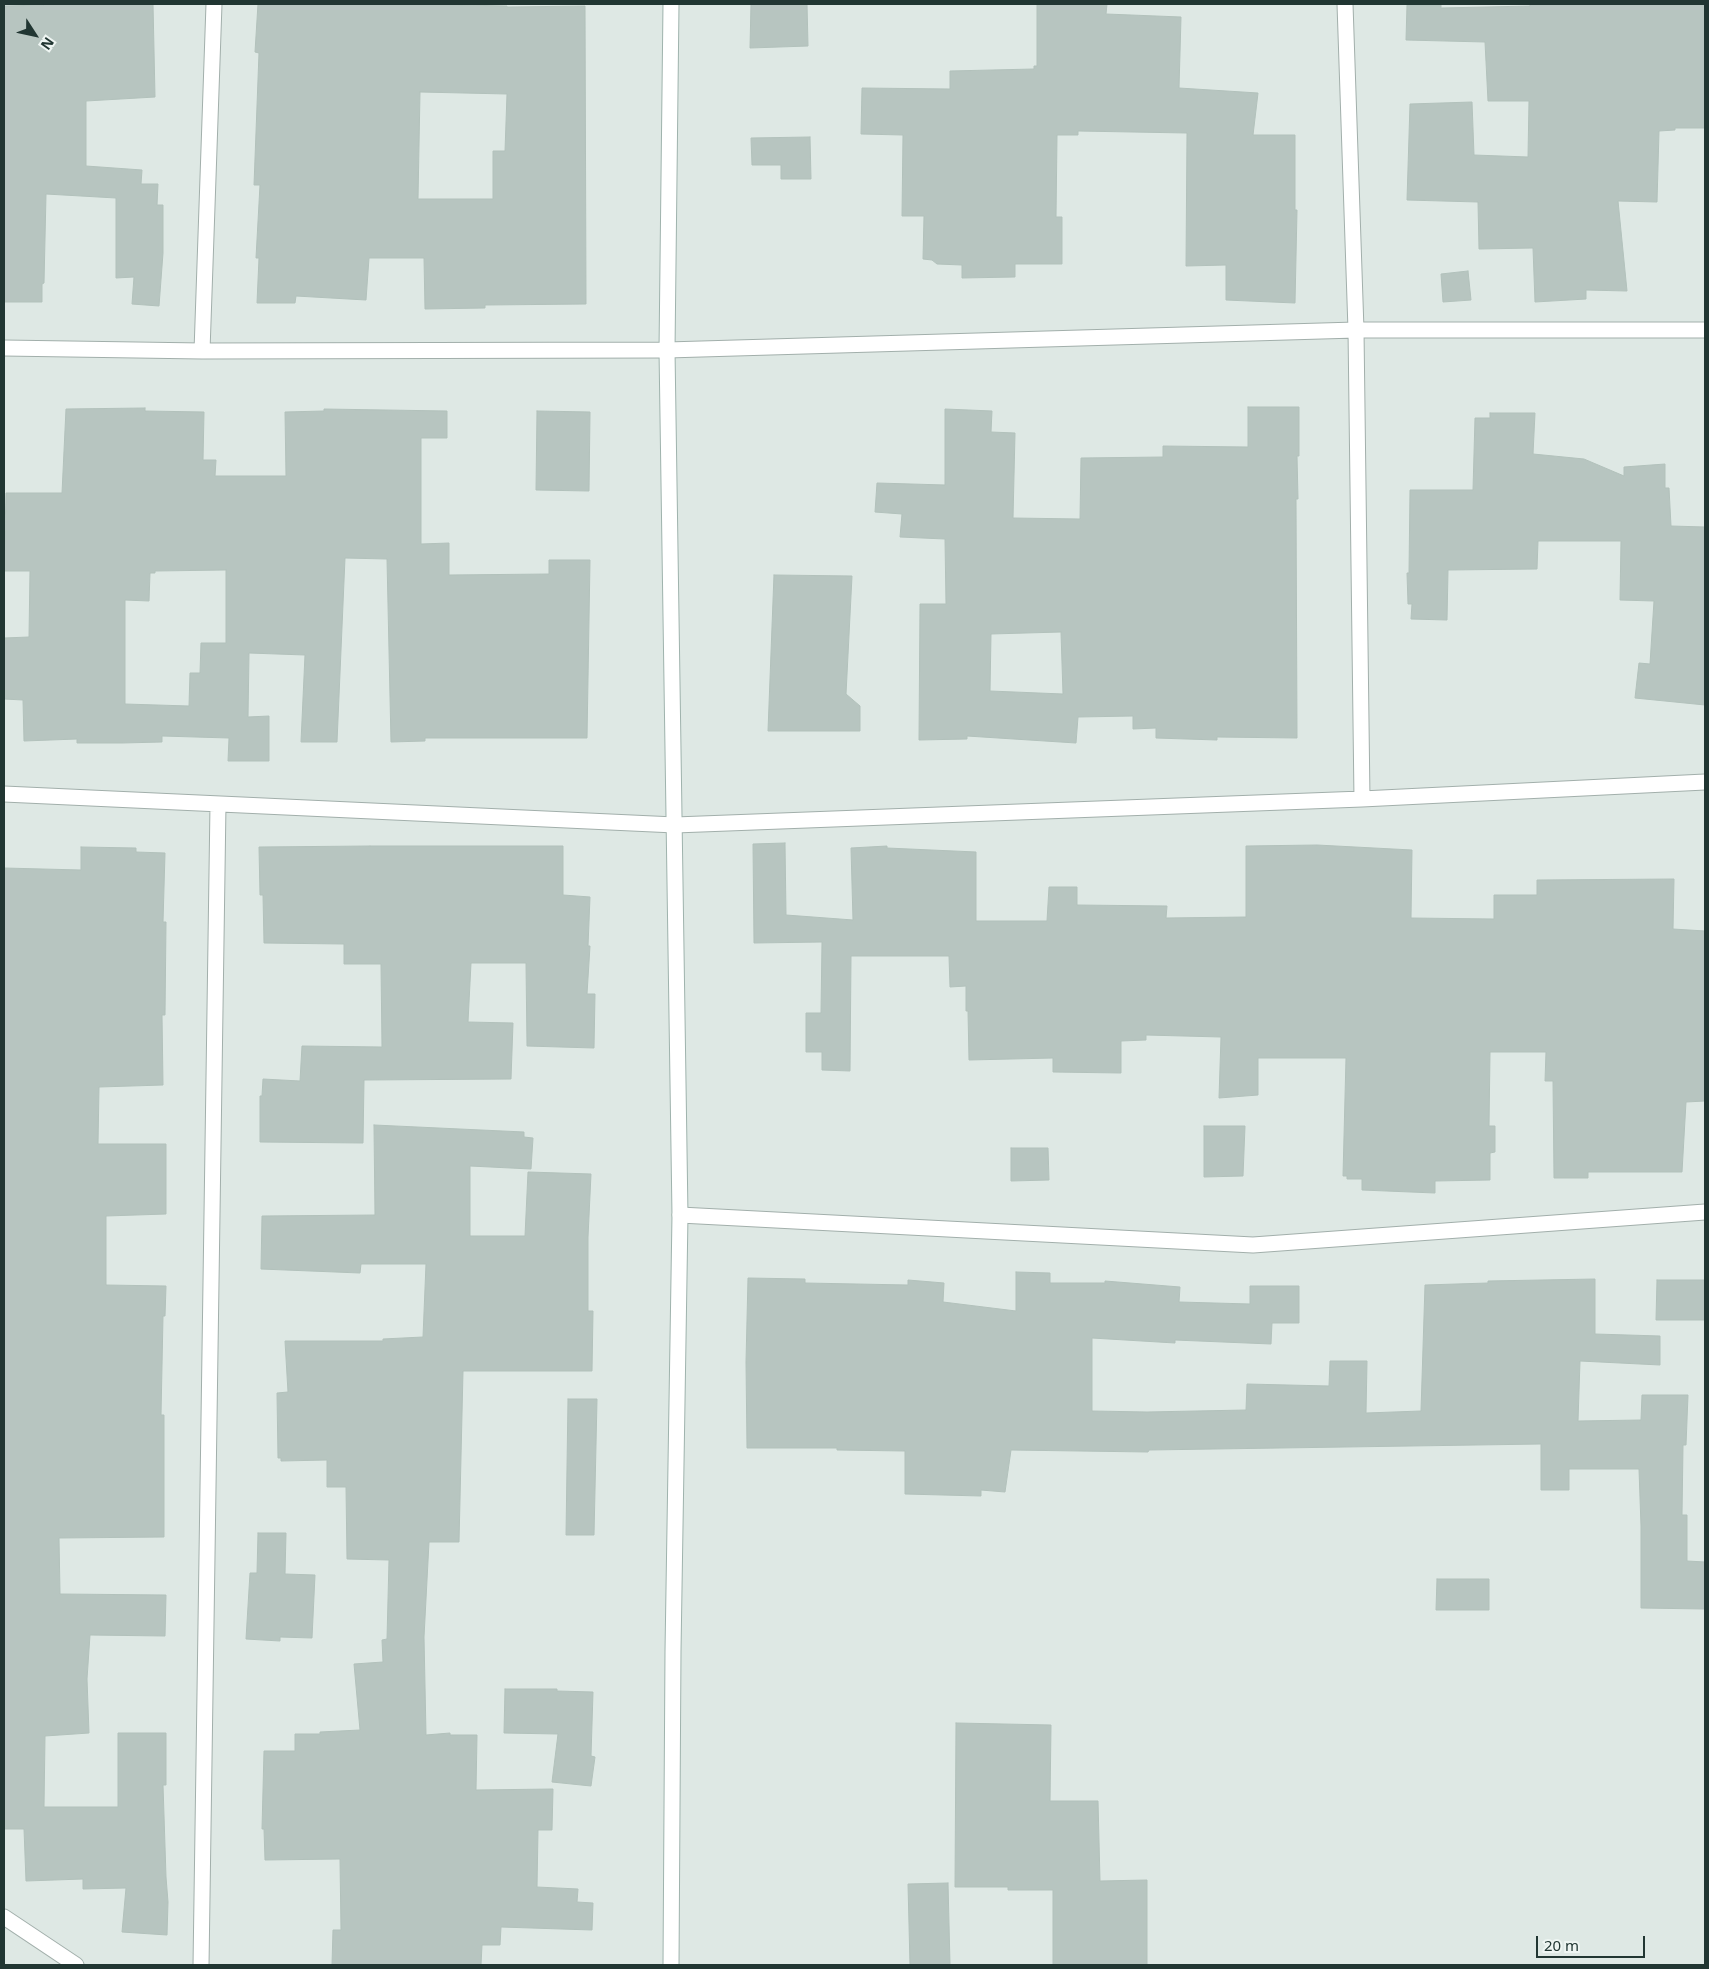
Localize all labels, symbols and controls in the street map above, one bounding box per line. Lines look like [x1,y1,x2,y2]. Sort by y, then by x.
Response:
north arrow [10,10,60,60]
text: N [37,34,59,54]
scale bar [1539,1926,1648,1958]
text: 20 m [1544,1935,1579,1955]

